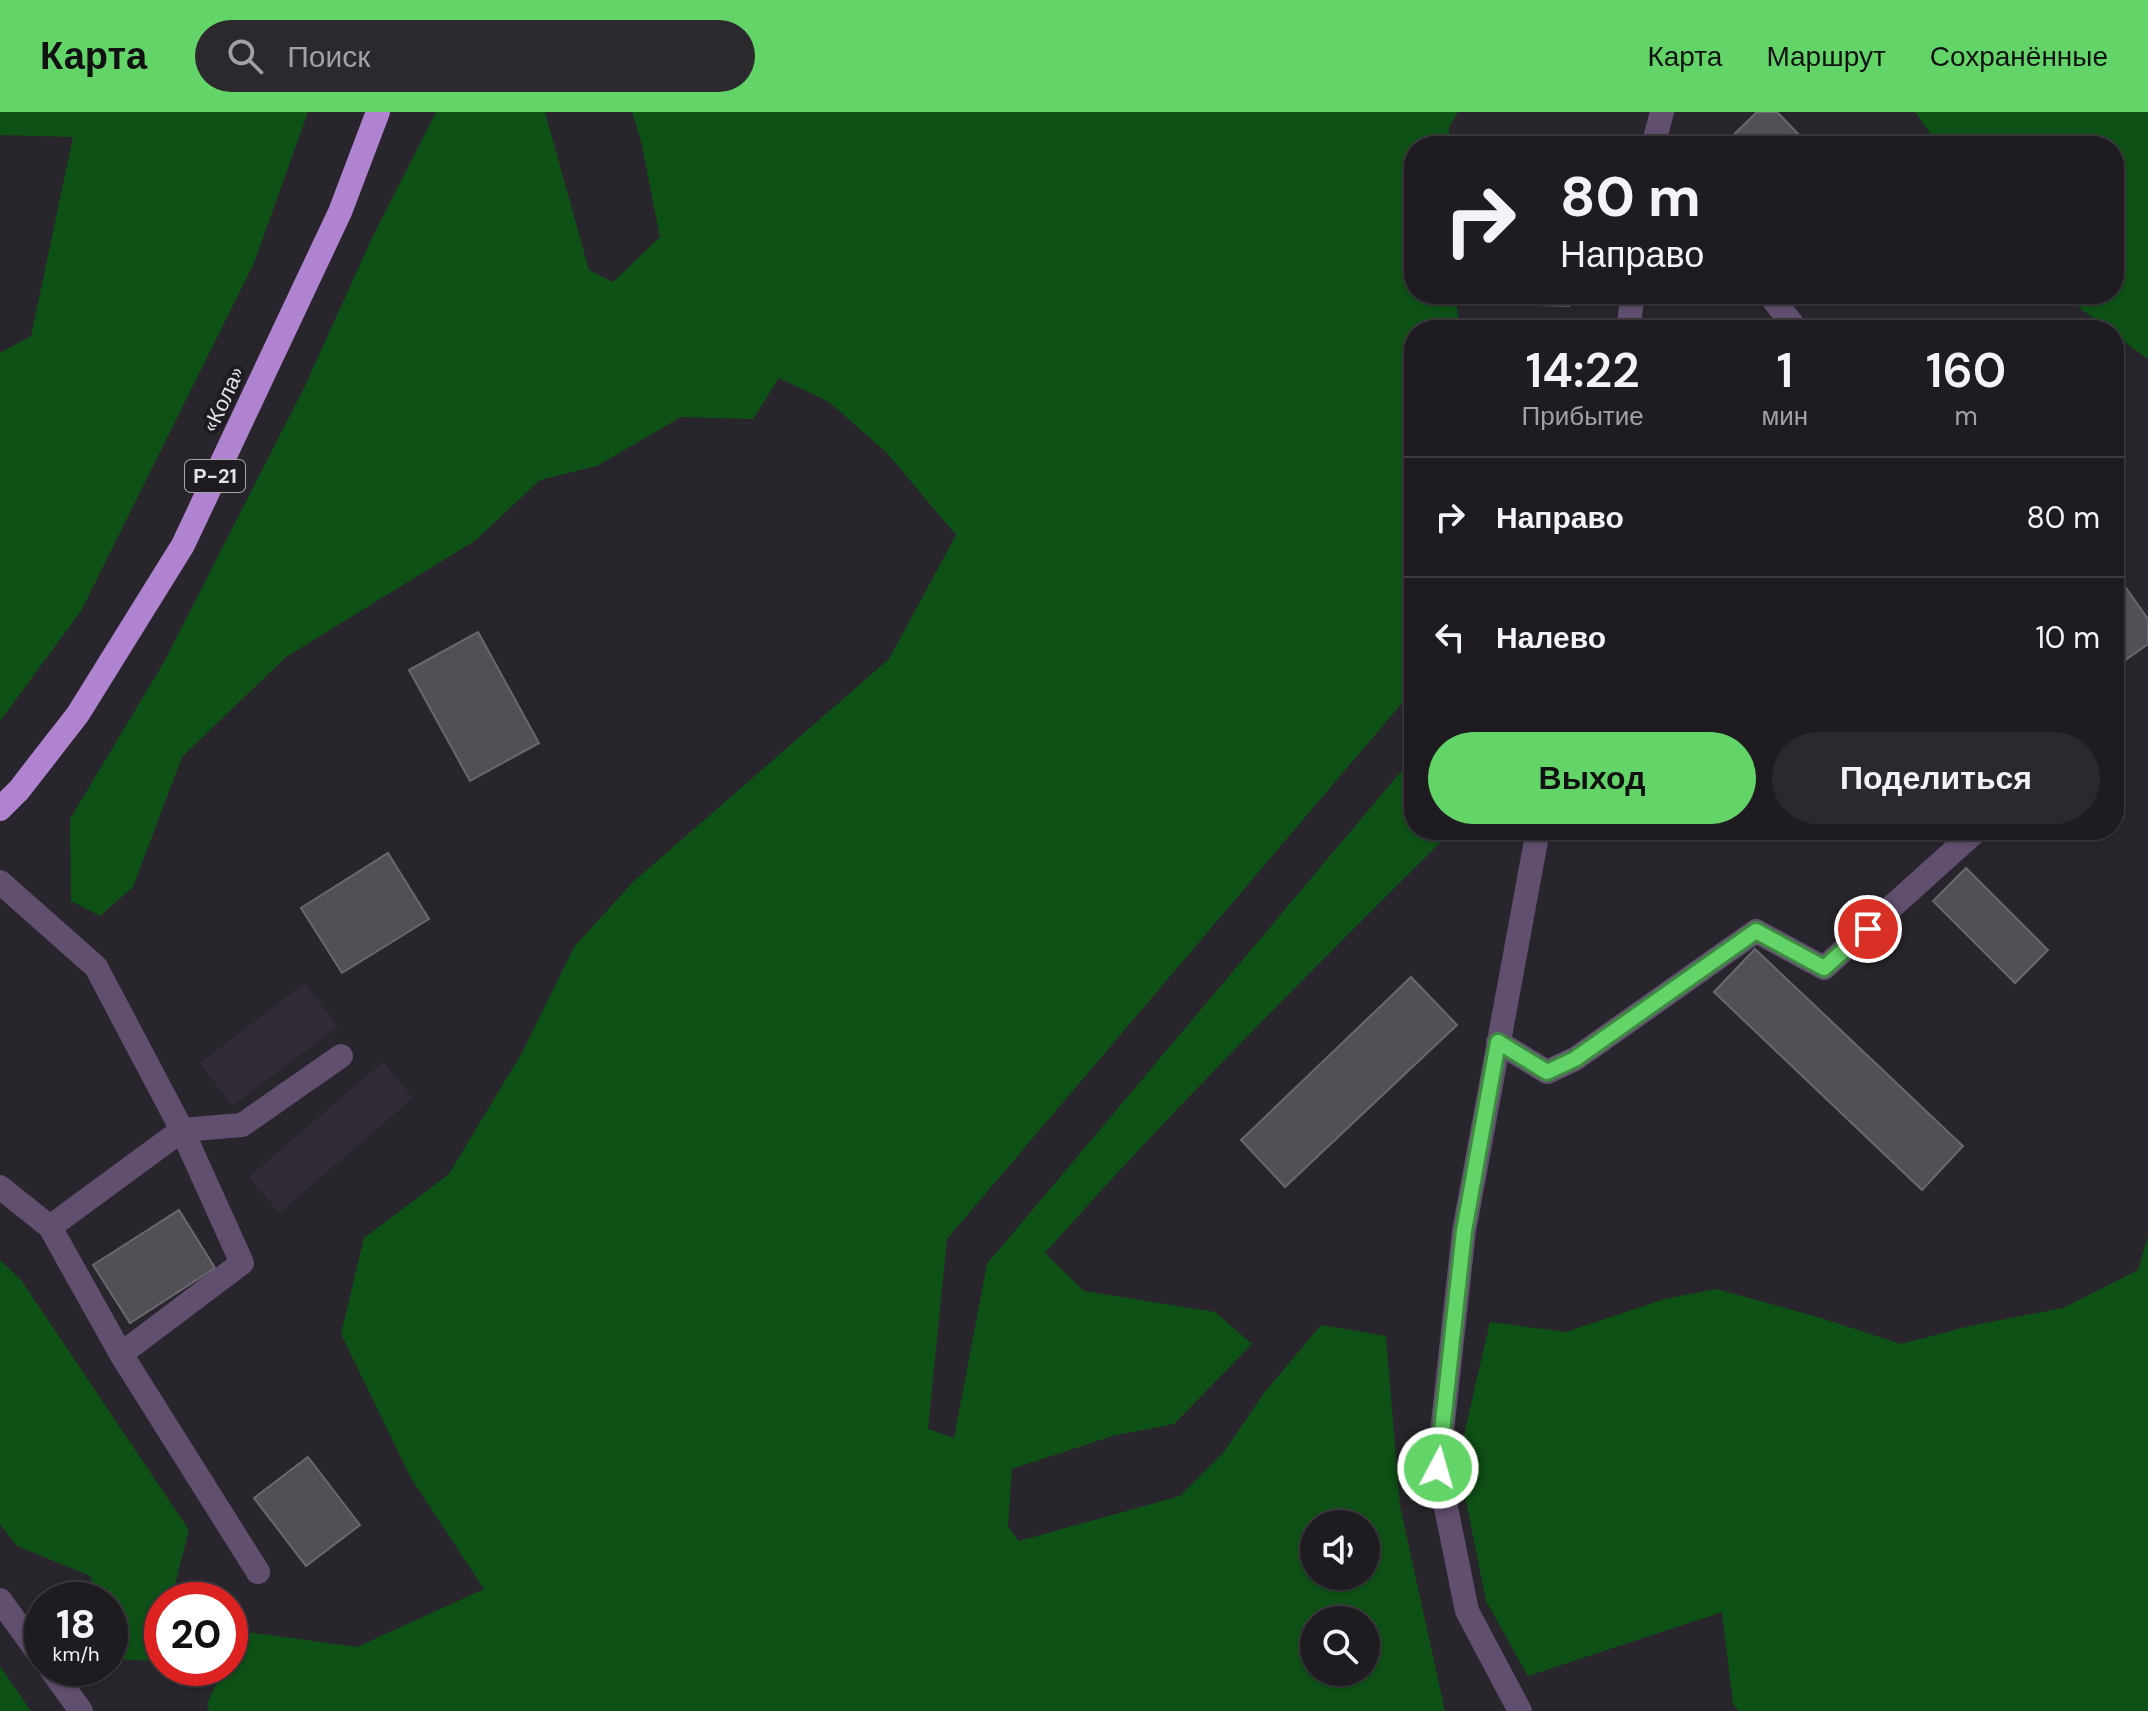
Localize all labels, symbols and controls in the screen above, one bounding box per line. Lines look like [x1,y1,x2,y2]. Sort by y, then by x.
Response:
search box [195,20,755,92]
text: Карта [40,31,147,81]
icon: search [223,34,267,78]
text: Поиск [287,37,370,76]
text: Карта [1647,38,1722,75]
text: Маршрут [1766,38,1886,75]
text: Сохранённые [1930,38,2108,75]
text: 80 m [1560,160,1701,233]
icon: right [1428,168,1532,272]
text: Направо [1560,231,1704,278]
text: 14:22 [1526,339,1640,402]
text: 1 [1776,339,1793,402]
text: 160 [1926,339,2006,402]
street label: «Кола» [196,362,251,437]
text: Прибытие [1522,399,1644,433]
text: мин [1761,399,1808,433]
text: m [1954,399,1978,433]
road number: Р-21 [185,460,245,492]
icon: right [1428,495,1472,539]
text: Направо [1496,498,1624,537]
text: 80 m [2027,498,2100,537]
icon: left [1428,615,1472,659]
text: Налево [1496,618,1606,657]
text: 10 m [2035,618,2100,657]
button: Выход [1428,732,1756,824]
button: Поделиться [1772,732,2100,824]
pin [1834,895,1902,963]
icon: arrive [1846,907,1890,951]
position arrow [1396,1426,1480,1510]
map controls [1300,1510,1380,1686]
button: sound [1300,1510,1380,1590]
speed limit sign: 20 [144,1582,248,1686]
text: 18 [56,1598,96,1650]
button: search [1300,1606,1380,1686]
text: km/h [52,1641,100,1667]

